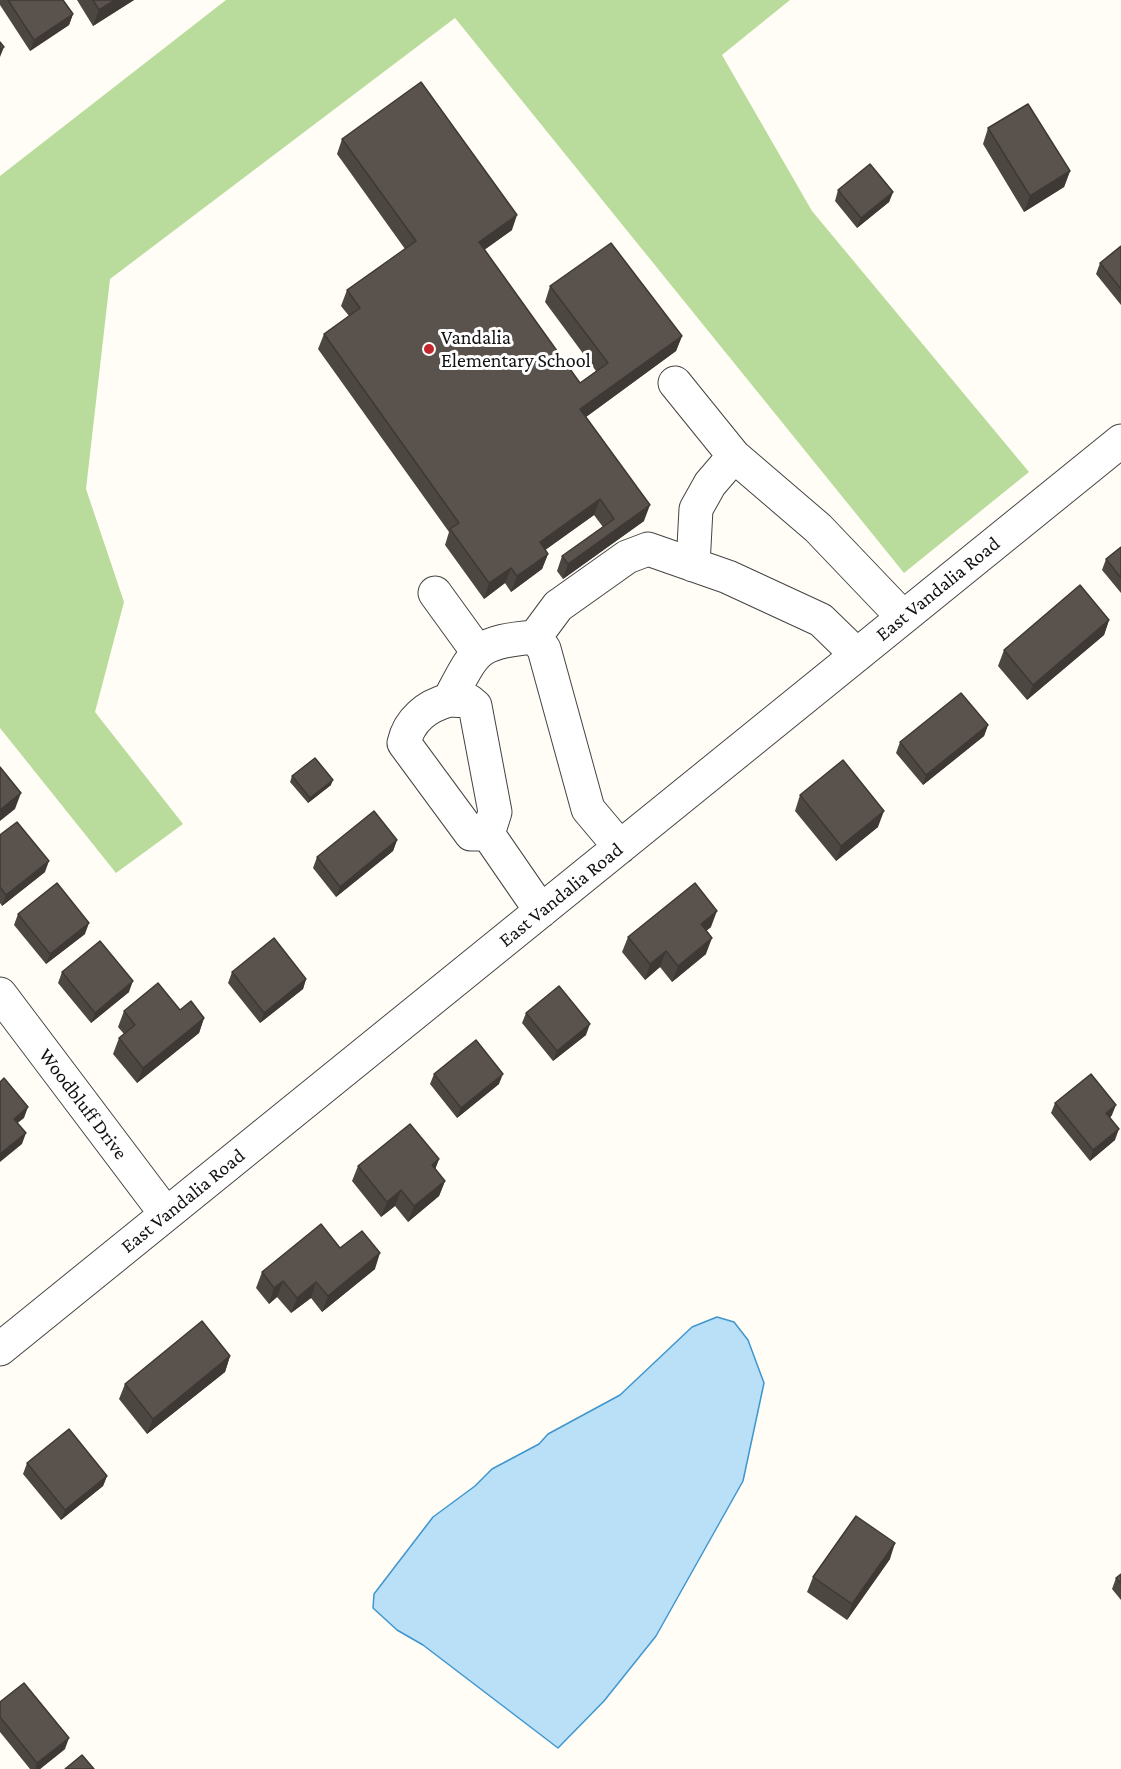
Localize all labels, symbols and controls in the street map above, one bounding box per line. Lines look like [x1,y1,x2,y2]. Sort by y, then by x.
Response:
place label: Vandalia Elementary School [441,326,591,373]
marker: Vandalia Elementary School [422,342,436,356]
street label: East Vandalia Road [871,532,1005,646]
street label: East Vandalia Road [494,838,628,952]
street label: Woodbluff Drive [33,1044,133,1164]
street label: East Vandalia Road [116,1144,250,1258]

